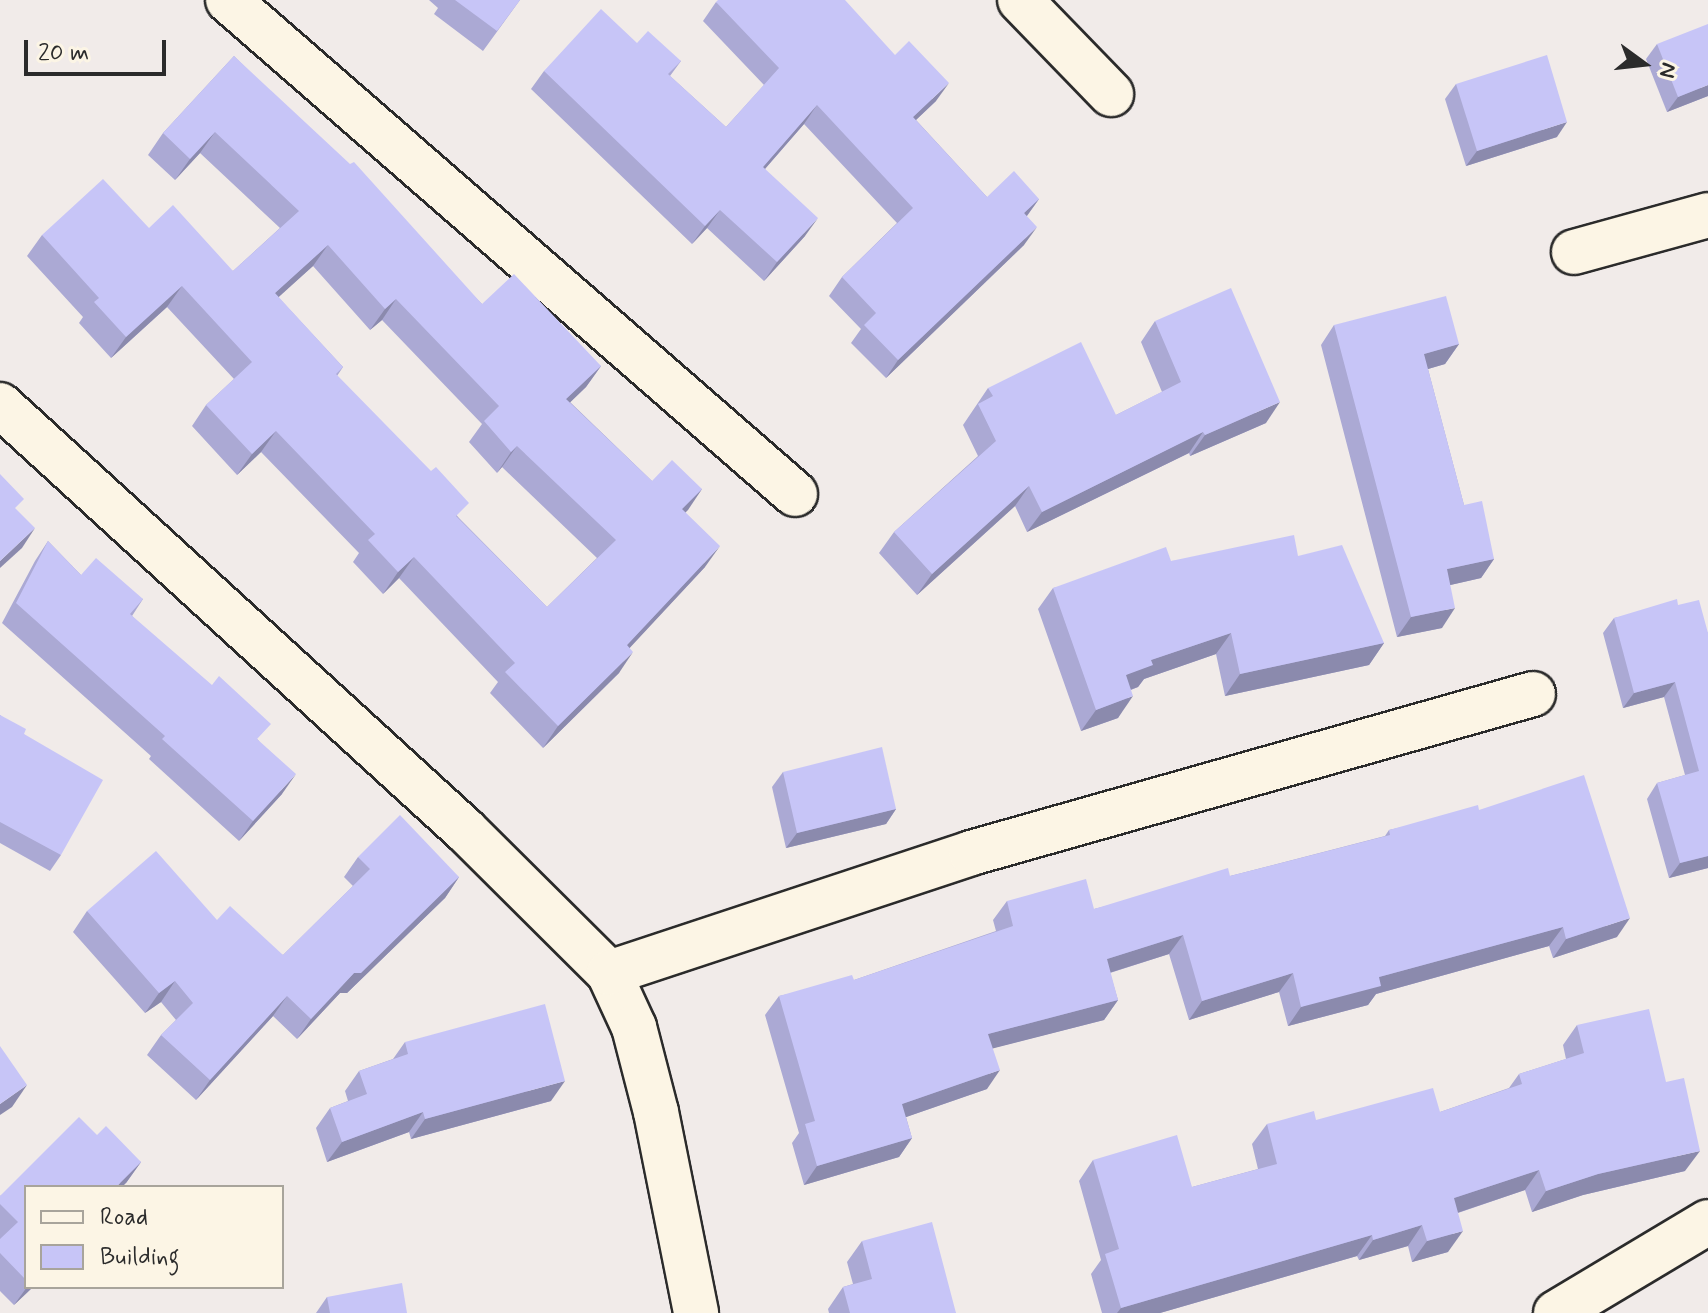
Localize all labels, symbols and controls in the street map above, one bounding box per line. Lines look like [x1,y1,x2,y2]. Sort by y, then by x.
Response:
scale bar [28,24,170,74]
north arrow [1604,24,1684,104]
text: 20 m [38,38,89,69]
text: N [1652,60,1683,81]
legend [24,1185,284,1289]
text: Road [100,1202,148,1233]
text: Building [100,1242,180,1273]

